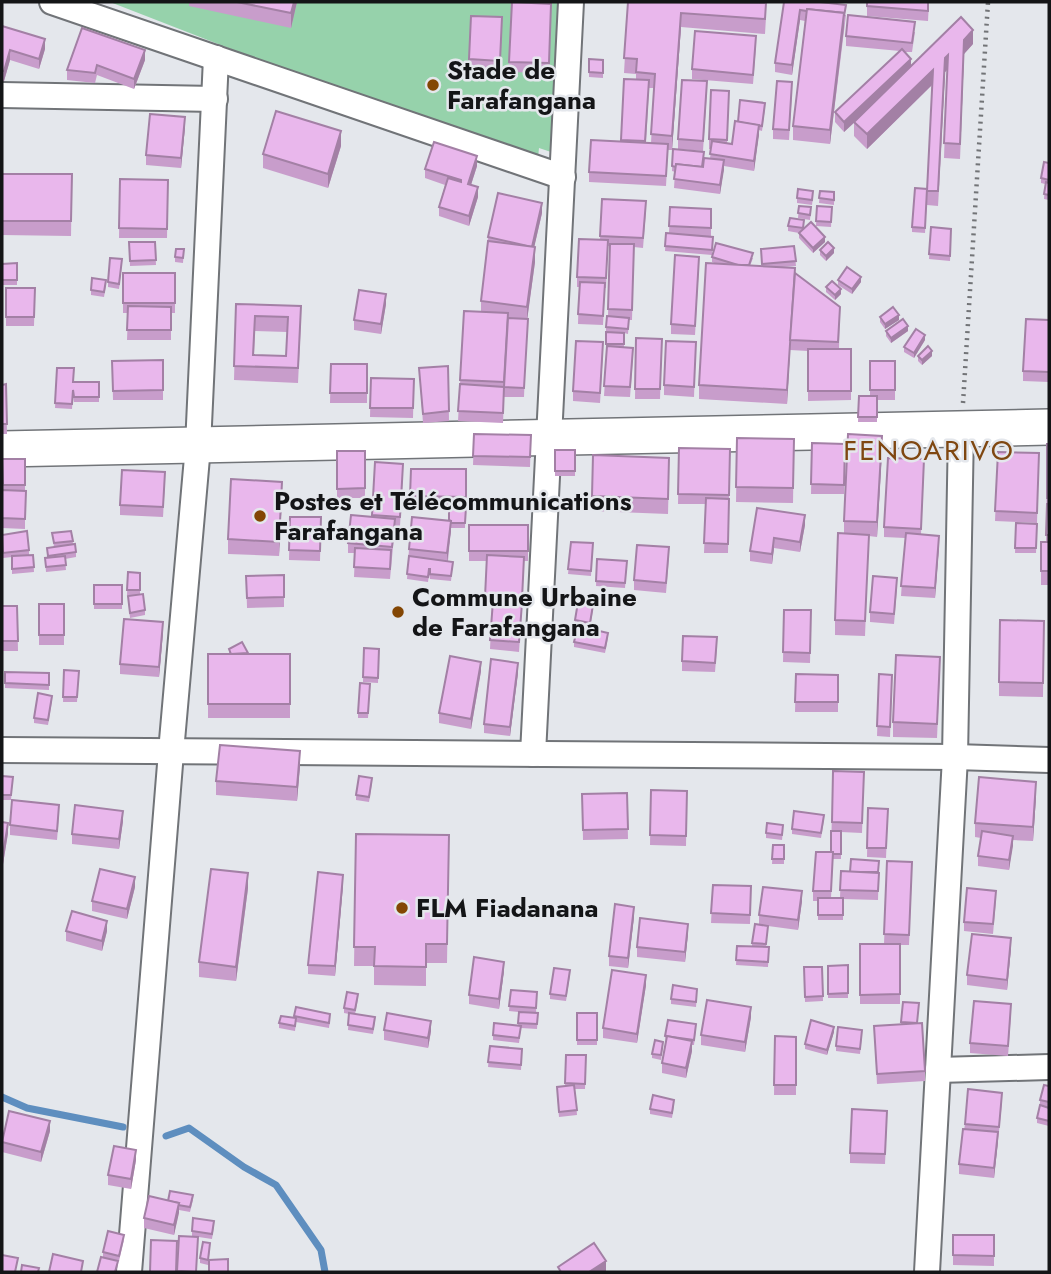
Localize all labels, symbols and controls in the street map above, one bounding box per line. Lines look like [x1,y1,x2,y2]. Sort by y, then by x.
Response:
place label: Stade de Farafangana [447,51,596,119]
marker: Stade de Farafangana [425,77,441,93]
district label: FENOARIVO [843,430,1015,471]
place label: Postes et Télécommunications Farafangana [274,482,632,550]
marker: Postes et Télécommunications Farafangana [252,508,268,524]
place label: Commune Urbaine de Farafangana [412,578,637,646]
marker: Commune Urbaine de Farafangana [390,604,406,620]
place label: FLM Fiadanana [416,889,599,927]
marker: FLM Fiadanana [394,900,410,916]

